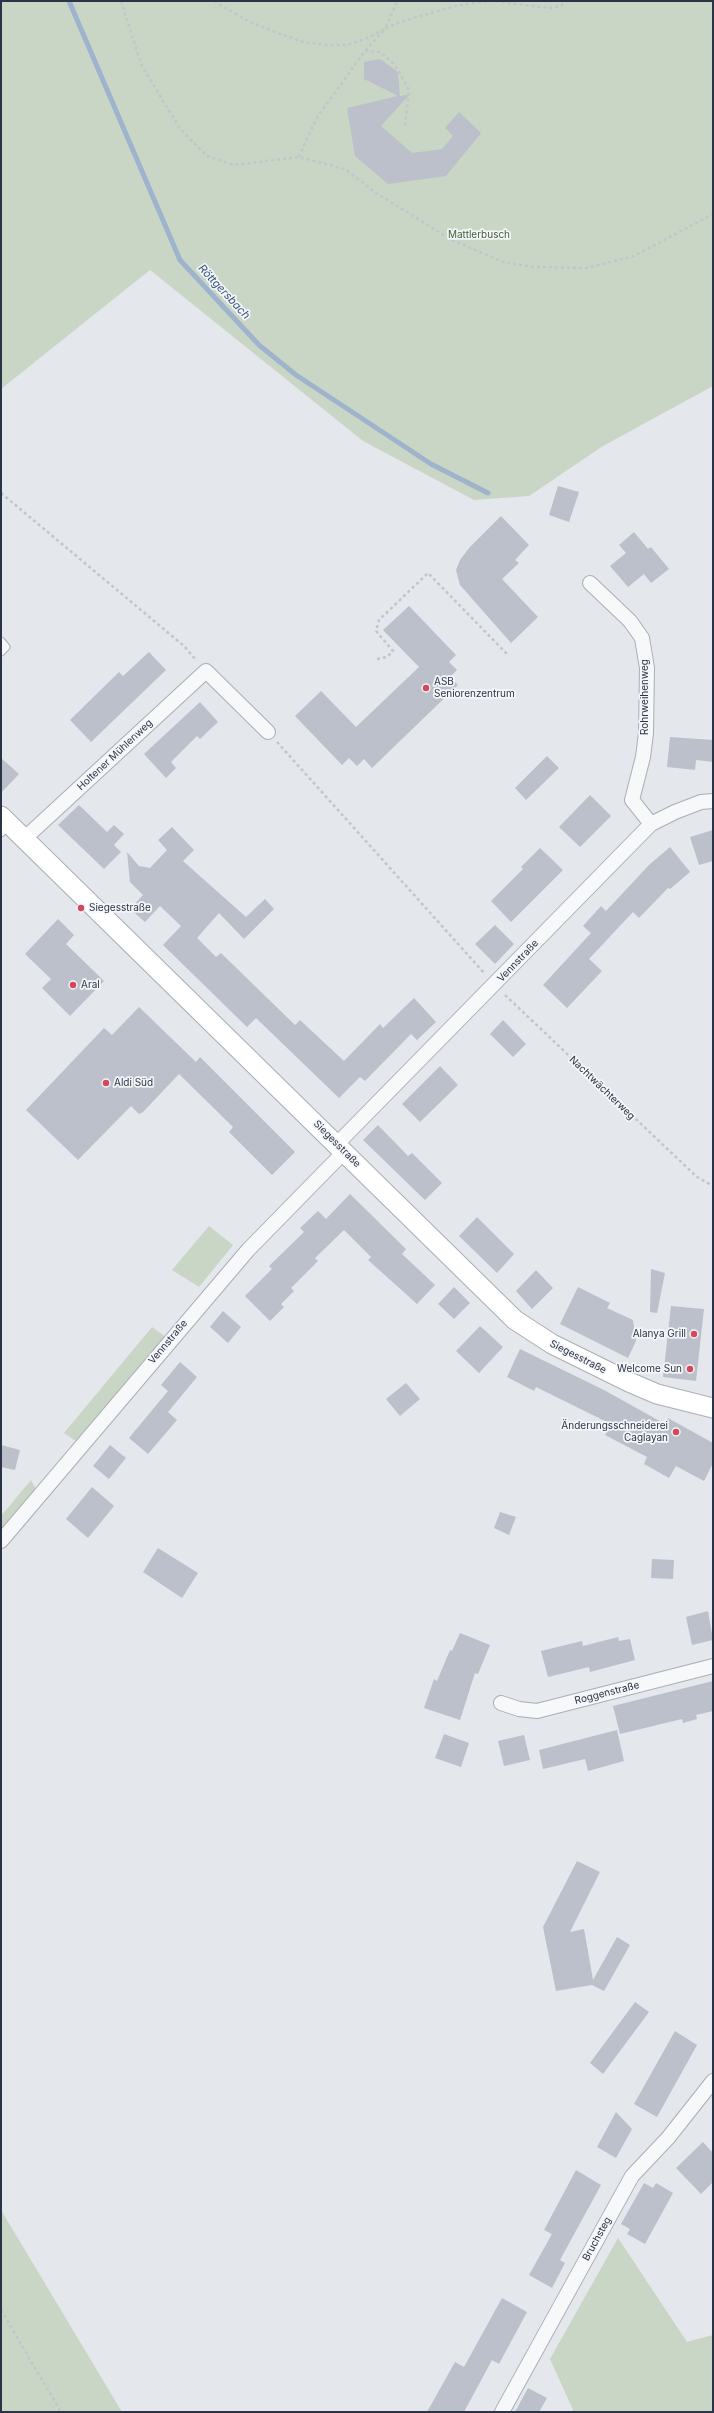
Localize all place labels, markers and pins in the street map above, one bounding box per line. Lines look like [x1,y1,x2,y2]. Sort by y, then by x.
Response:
place label: ASB Seniorenzentrum [434,676,515,700]
marker: ASB Seniorenzentrum [421,683,431,693]
place label: Siegesstraße [89,902,151,914]
marker: Siegesstraße [76,903,86,913]
place label: Aral [81,979,100,991]
marker: Aral [68,980,78,990]
place label: Aldi Süd [114,1077,153,1089]
marker: Aldi Süd [101,1078,111,1088]
place label: Alanya Grill [633,1328,686,1340]
marker: Alanya Grill [689,1329,699,1339]
place label: Welcome Sun [617,1363,682,1375]
marker: Welcome Sun [685,1364,695,1374]
place label: Änderungsschneiderei Caglayan [561,1420,668,1444]
marker: Änderungsschneiderei Caglayan [671,1427,681,1437]

